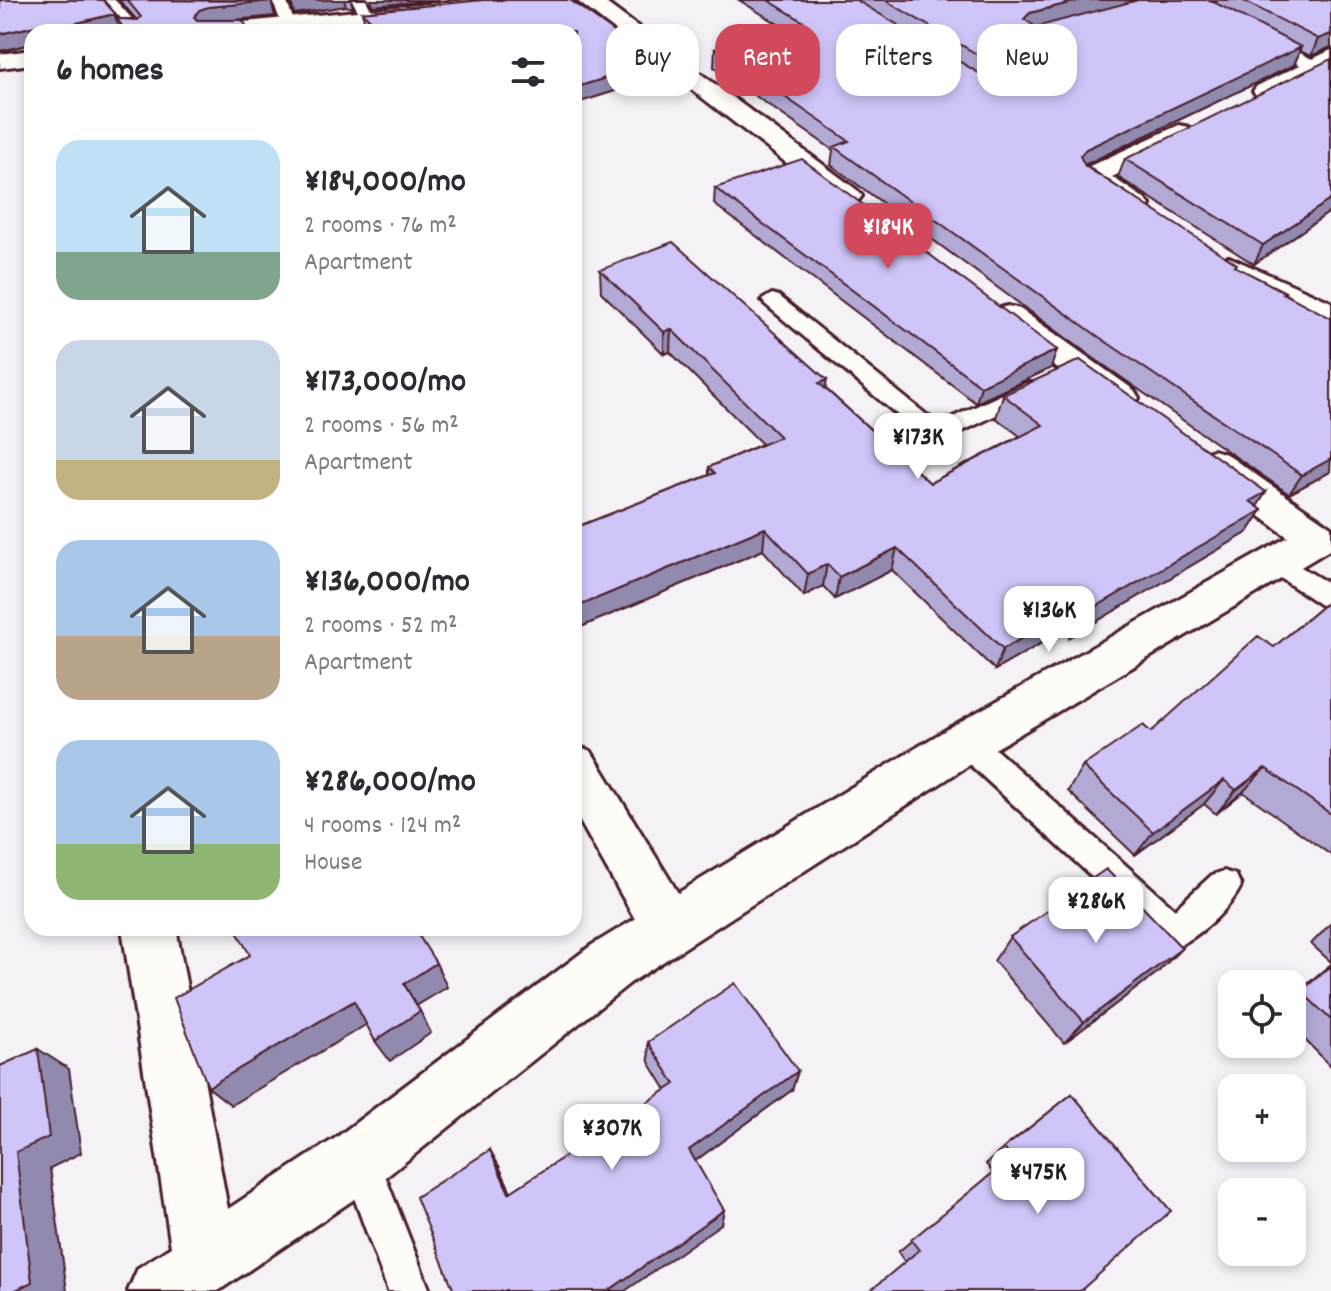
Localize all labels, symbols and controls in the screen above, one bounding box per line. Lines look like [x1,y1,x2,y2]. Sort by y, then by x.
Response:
chip: Buy [606,24,699,96]
chip: Rent [715,24,820,96]
chip: Filters [836,24,961,96]
chip: New [977,24,1077,96]
text: 6 homes [56,48,164,97]
icon: filters [506,50,550,94]
text: ¥184,000/mo [304,159,466,208]
icon: home [120,172,216,268]
pin: ¥184K [832,203,944,271]
text: 2 rooms · 76 m² [304,208,457,245]
text: ¥184K [862,210,914,247]
text: Apartment [304,245,413,282]
text: ¥173,000/mo [304,359,466,408]
icon: home [120,372,216,468]
text: 2 rooms · 56 m² [304,408,459,445]
pin: ¥173K [862,413,974,481]
text: ¥173K [892,420,944,457]
text: Apartment [304,445,413,482]
text: ¥136,000/mo [304,559,470,608]
icon: home [120,572,216,668]
pin: ¥136K [993,586,1105,654]
text: ¥136K [1022,593,1076,630]
text: 2 rooms · 52 m² [304,608,457,645]
text: Apartment [304,645,413,682]
text: ¥286,000/mo [304,759,476,808]
icon: home [120,772,216,868]
text: 4 rooms · 124 m² [304,808,461,845]
text: House [304,845,362,882]
pin: ¥286K [1040,877,1152,945]
text: ¥286K [1066,884,1126,921]
map controls [1218,970,1306,1266]
button: locate [1218,970,1306,1058]
button: + [1218,1074,1306,1162]
pin: ¥307K [556,1104,668,1172]
text: ¥307K [582,1111,642,1148]
pin: ¥475K [982,1148,1094,1216]
text: ¥475K [1009,1155,1067,1192]
button: − [1218,1178,1306,1266]

